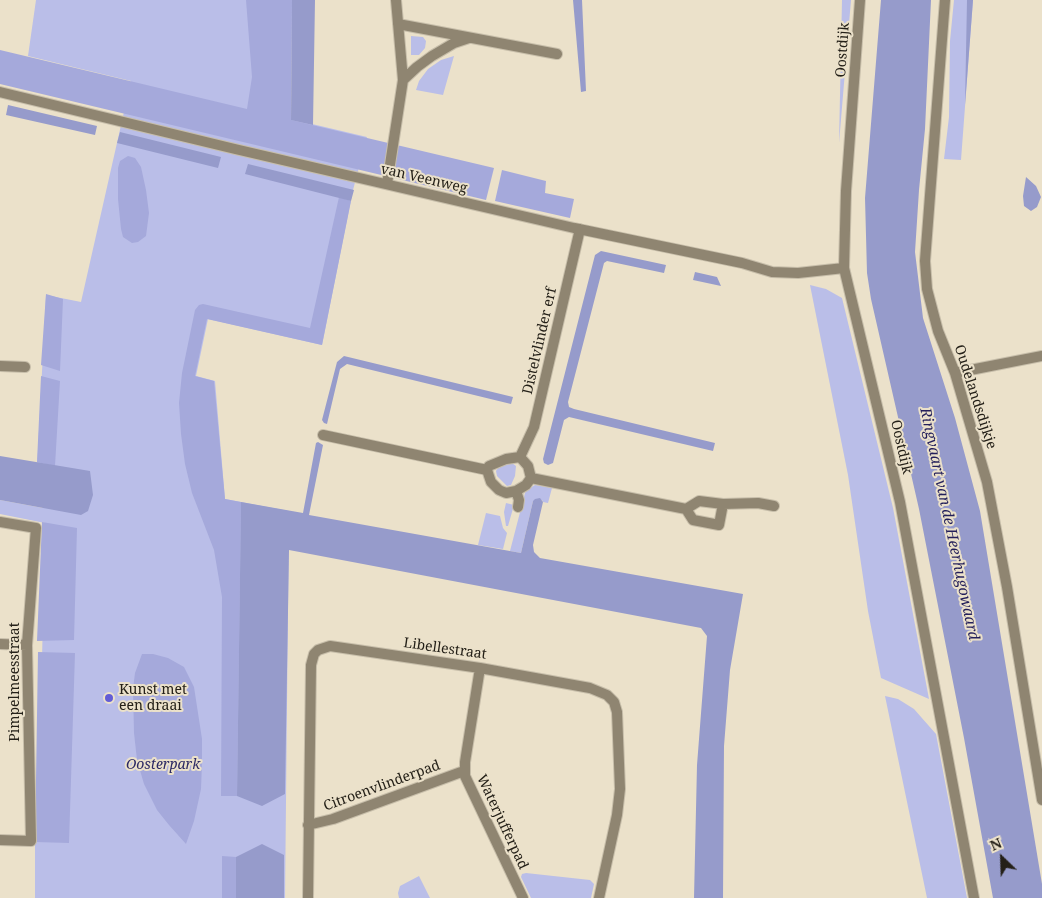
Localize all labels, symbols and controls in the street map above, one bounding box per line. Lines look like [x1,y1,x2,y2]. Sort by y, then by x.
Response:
street label: Oostdijk [833,22,853,78]
street label: van Veenweg [379,161,469,197]
street label: Distelvlinder erf [520,286,560,396]
street label: Oudelandsdijkje [950,343,1000,451]
water label: Ringvaart van de Heerhugowaard [916,406,982,642]
street label: Oostdijk [887,418,915,476]
street label: Pimpelmeesstraat [7,622,23,742]
street label: Libellestraat [402,635,488,663]
place label: Kunst met een draai [119,682,187,714]
marker: Kunst met een draai [103,692,115,704]
park label: Oosterpark [126,757,200,773]
street label: Citroenvlinderpad [321,757,443,815]
street label: Waterjufferpad [473,772,531,872]
north arrow [977,833,1027,883]
text: N [987,833,1005,855]

